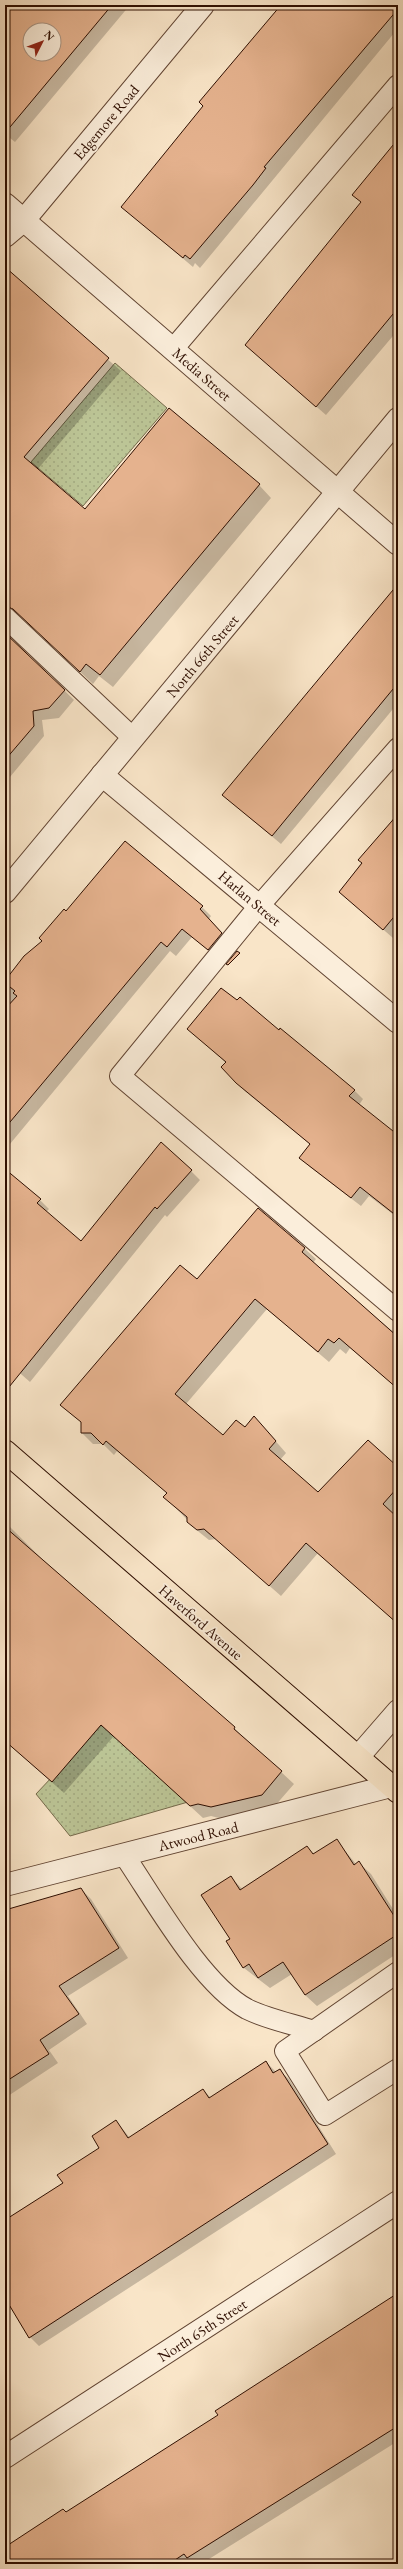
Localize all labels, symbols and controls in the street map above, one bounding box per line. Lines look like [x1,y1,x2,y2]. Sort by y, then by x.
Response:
north arrow [22,22,62,62]
text: N [41,27,58,43]
street label: Edgemore Road [69,80,143,164]
street label: Media Street [169,343,236,405]
street label: North 66th Street [162,610,242,701]
street label: Harlan Street [215,866,286,930]
street label: Haverford Avenue [155,1580,247,1664]
street label: Atwood Road [155,1817,240,1855]
street label: North 65th Street [154,2294,250,2366]

